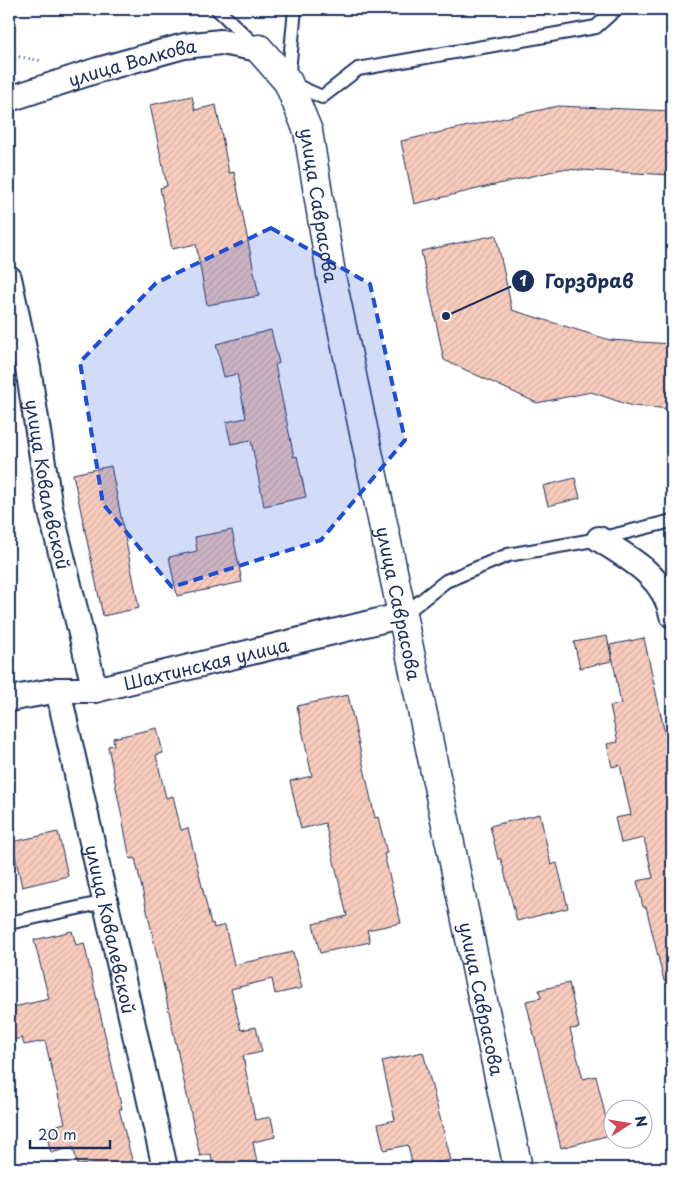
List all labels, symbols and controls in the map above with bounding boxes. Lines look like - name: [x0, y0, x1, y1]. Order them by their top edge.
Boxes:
- street label: улица Волкова: [64, 31, 199, 92]
- street label: улица Саврасова: [294, 126, 346, 285]
- callout: Горздрав: [510, 264, 644, 298]
- text: Горздрав: [545, 266, 633, 294]
- text: 1: [519, 268, 527, 291]
- street label: улица Ковалевской: [20, 397, 78, 572]
- street label: улица Саврасова: [370, 524, 429, 683]
- street label: Шахтинская улица: [121, 630, 292, 696]
- street label: улица Ковалевской: [79, 842, 144, 1016]
- street label: улица Саврасова: [453, 919, 512, 1079]
- north arrow: [604, 1100, 654, 1150]
- text: N: [630, 1114, 653, 1129]
- scale bar: [30, 1117, 110, 1149]
- text: 20 m: [38, 1122, 77, 1145]

